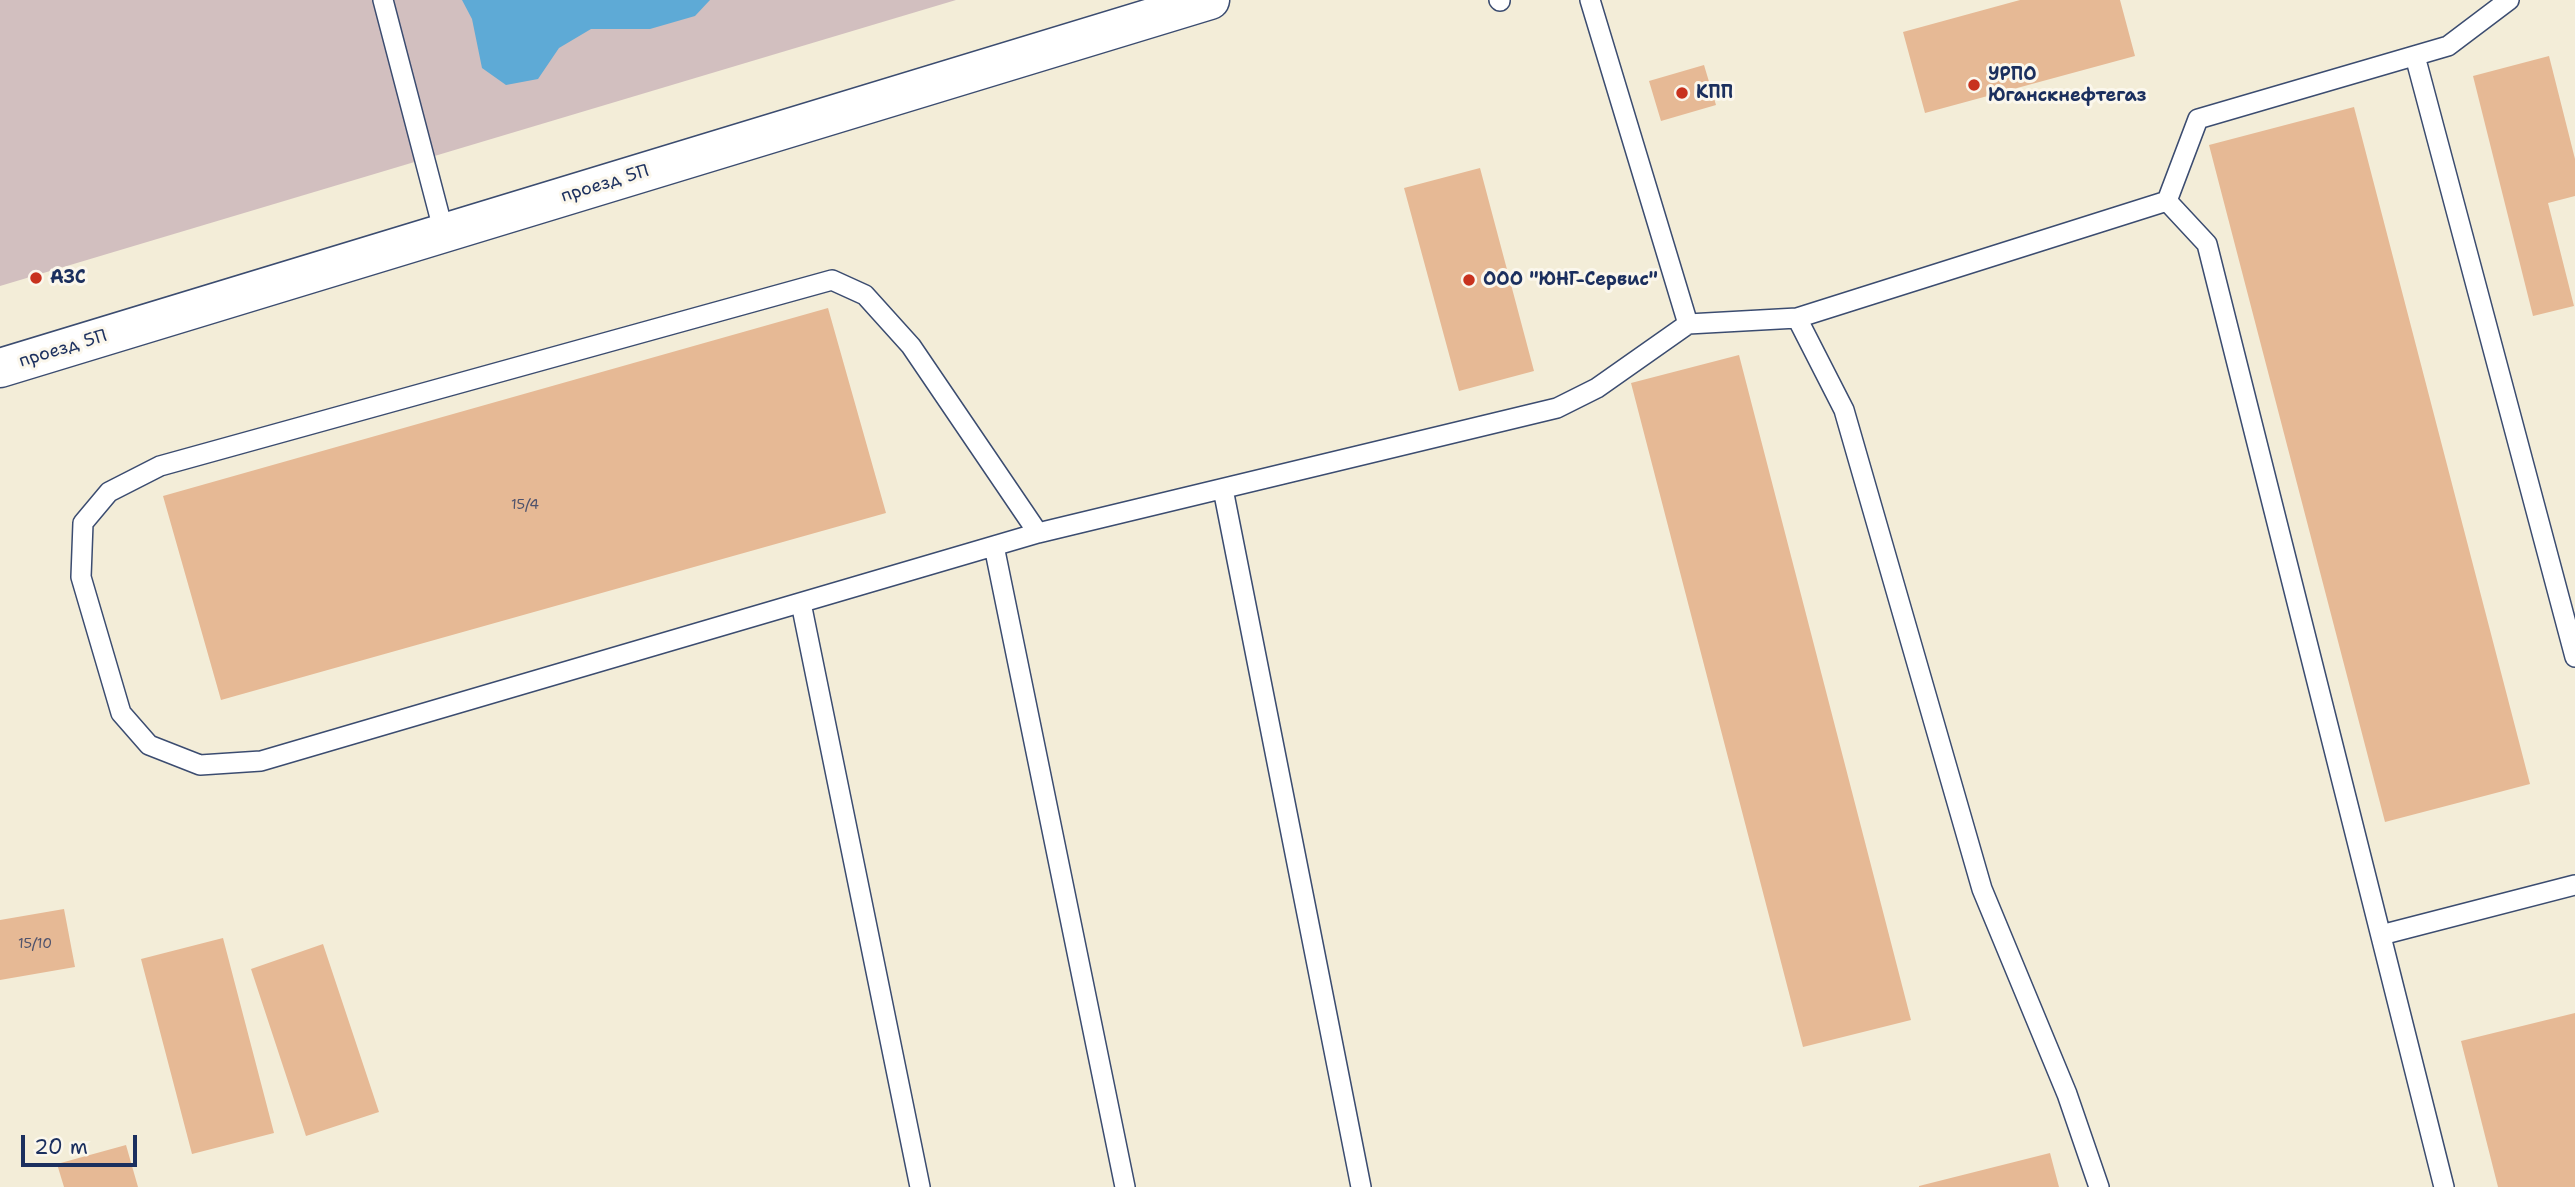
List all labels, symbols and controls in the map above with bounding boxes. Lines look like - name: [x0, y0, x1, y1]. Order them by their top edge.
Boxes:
- place label: УРПО Юганскнефтегаз: [1988, 64, 2146, 106]
- marker: УРПО Юганскнефтегаз: [1966, 77, 1982, 93]
- place label: КПП: [1696, 82, 1733, 104]
- marker: КПП: [1674, 85, 1690, 101]
- street label: проезд 5П: [558, 160, 652, 208]
- place label: АЗС: [50, 267, 86, 289]
- place label: ООО "ЮНГ-Сервис": [1483, 269, 1658, 291]
- marker: АЗС: [28, 270, 44, 286]
- marker: ООО "ЮНГ-Сервис": [1461, 272, 1477, 288]
- street label: проезд 5П: [16, 325, 110, 373]
- house number: 15/4: [511, 497, 539, 513]
- house number: 15/10: [18, 936, 52, 952]
- scale bar: [24, 1120, 140, 1164]
- text: 20 m: [34, 1133, 88, 1161]

